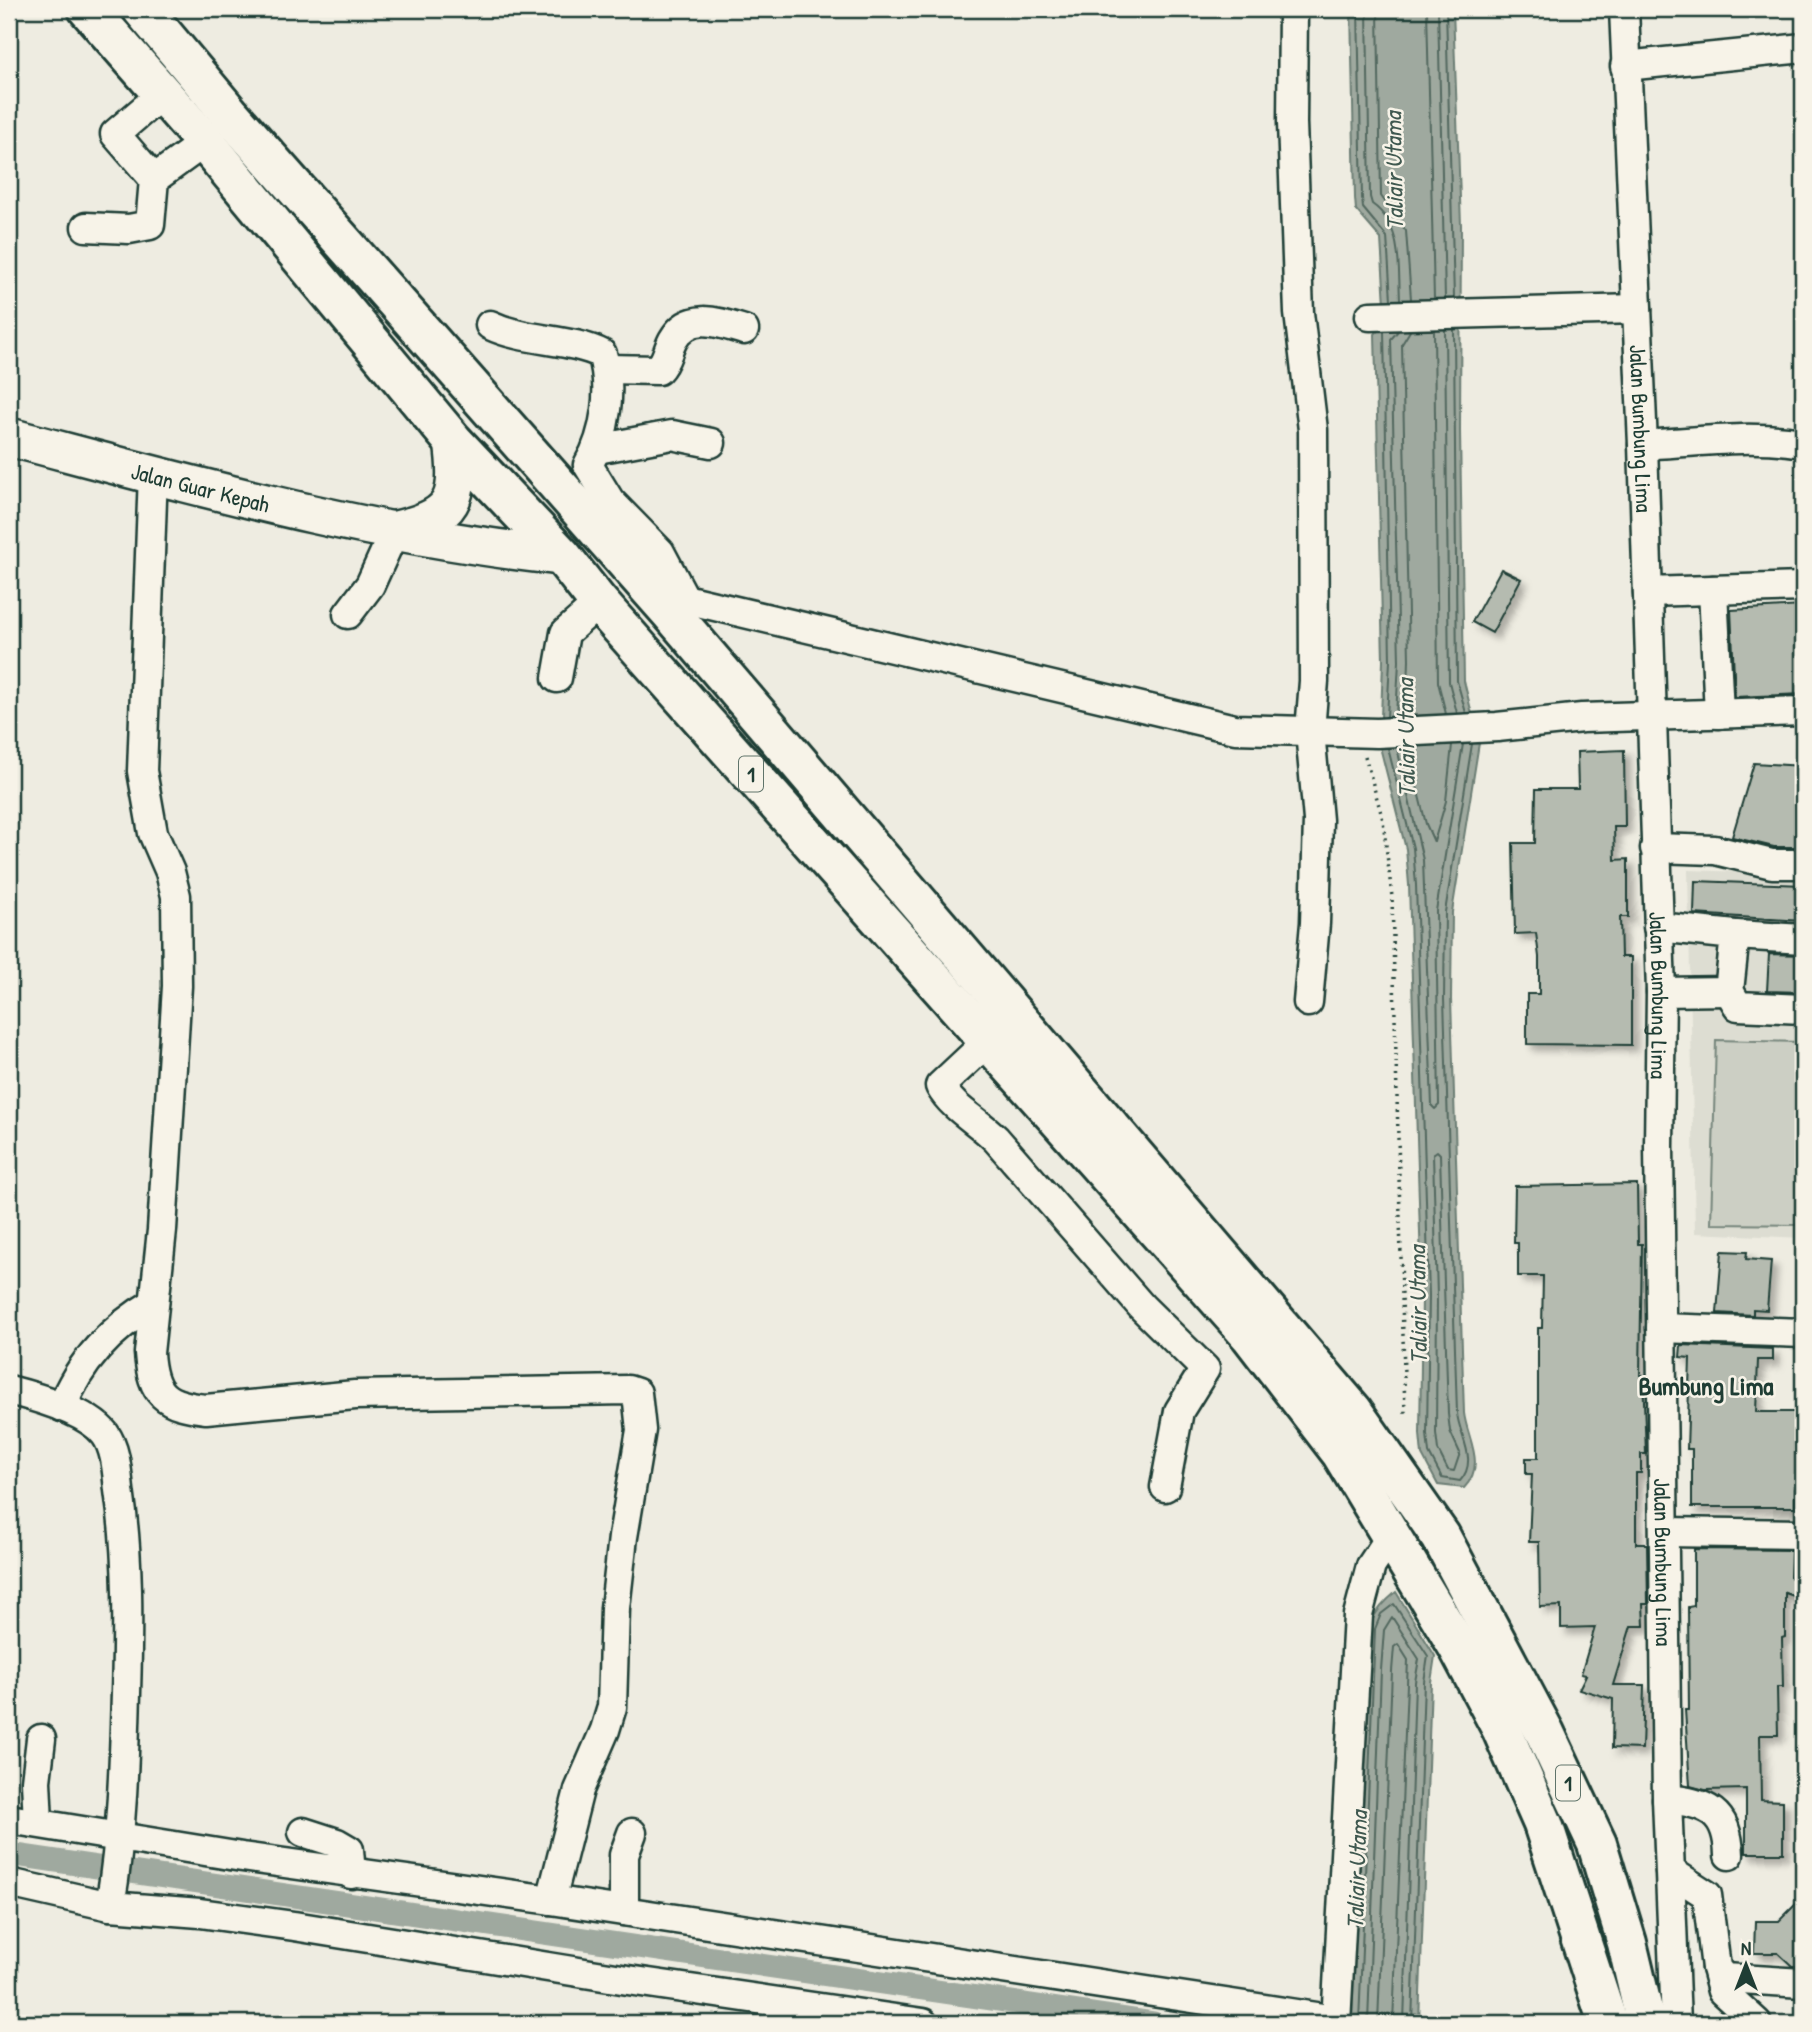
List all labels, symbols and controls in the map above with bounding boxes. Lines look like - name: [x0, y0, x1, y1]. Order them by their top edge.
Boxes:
- water label: Taliair Utama: [1376, 109, 1410, 231]
- street label: Jalan Bumbung Lima: [1623, 344, 1661, 513]
- street label: Jalan Guar Kepah: [128, 454, 273, 519]
- water label: Taliair Utama: [1388, 676, 1422, 798]
- road number: 1: [739, 756, 763, 792]
- street label: Jalan Bumbung Lima: [1643, 911, 1677, 1079]
- water label: Taliair Utama: [1400, 1243, 1434, 1365]
- district label: Bumbung Lima: [1638, 1368, 1774, 1404]
- street label: Jalan Bumbung Lima: [1648, 1478, 1681, 1646]
- road number: 1: [1556, 1766, 1580, 1800]
- water label: Taliair Utama: [1338, 1808, 1374, 1930]
- north arrow: [1710, 1930, 1780, 2000]
- text: N: [1741, 1935, 1751, 1961]

